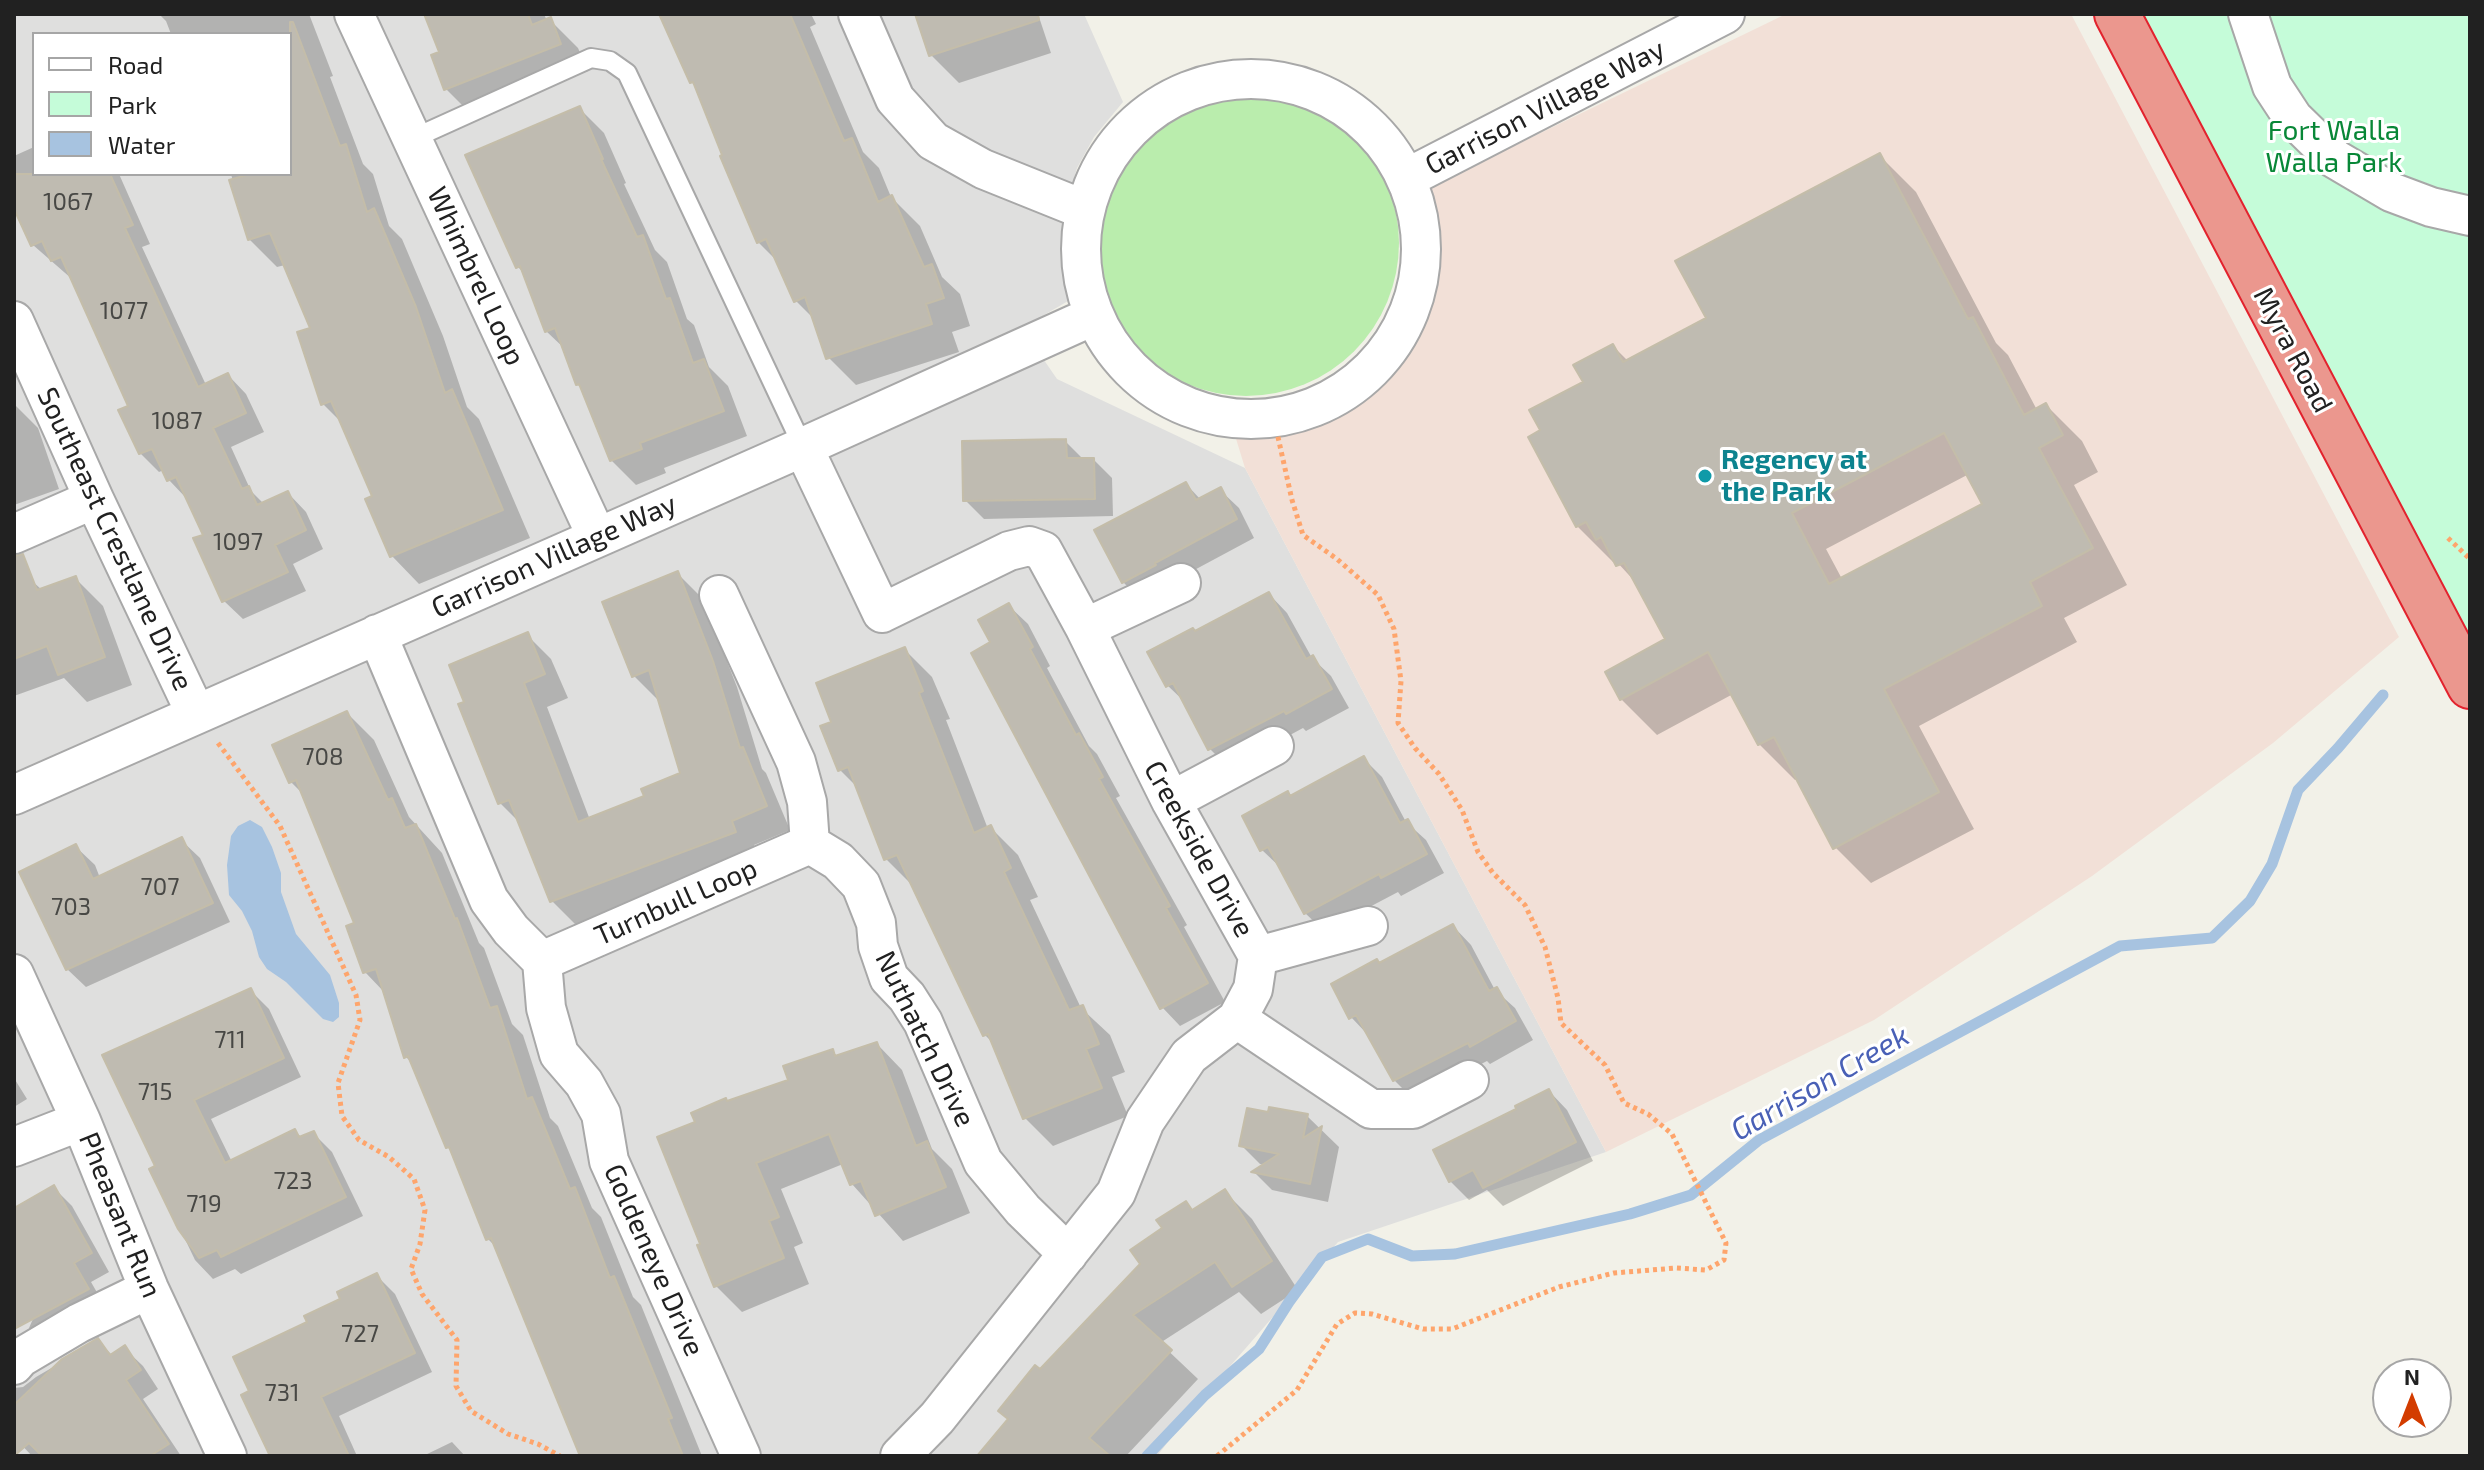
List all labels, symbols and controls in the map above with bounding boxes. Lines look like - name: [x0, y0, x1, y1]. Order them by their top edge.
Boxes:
- legend: [32, 32, 292, 176]
- street label: Garrison Village Way: [1420, 32, 1670, 182]
- text: Road: [108, 50, 163, 79]
- text: Park: [108, 90, 157, 119]
- park label: Fort Walla Walla Park: [2265, 114, 2403, 180]
- text: Water: [108, 130, 175, 159]
- street label: Whimbrel Loop: [420, 181, 532, 371]
- house number: 1067: [43, 188, 93, 216]
- street label: Myra Road: [2246, 282, 2340, 418]
- house number: 1077: [100, 297, 148, 325]
- street label: Southeast Crestlane Drive: [30, 382, 200, 696]
- house number: 1087: [152, 407, 202, 435]
- place label: Regency at the Park: [1721, 443, 1867, 509]
- marker: Regency at the Park: [1696, 467, 1714, 485]
- street label: Garrison Village Way: [426, 487, 682, 625]
- house number: 1097: [213, 528, 263, 556]
- house number: 708: [302, 743, 344, 771]
- street label: Creekside Drive: [1137, 755, 1261, 943]
- street label: Turnbull Loop: [590, 851, 762, 953]
- house number: 707: [140, 873, 180, 901]
- house number: 703: [51, 893, 91, 921]
- street label: Nuthatch Drive: [868, 946, 982, 1132]
- water label: Garrison Creek: [1724, 1017, 1916, 1149]
- house number: 711: [214, 1026, 246, 1054]
- house number: 715: [138, 1078, 172, 1106]
- street label: Pheasant Run: [72, 1127, 168, 1303]
- street label: Goldeneye Drive: [597, 1159, 711, 1361]
- house number: 723: [273, 1167, 313, 1195]
- house number: 719: [186, 1190, 222, 1218]
- house number: 727: [341, 1320, 379, 1348]
- north arrow: [2372, 1358, 2452, 1438]
- text: N: [2404, 1363, 2420, 1389]
- house number: 731: [264, 1379, 300, 1407]

